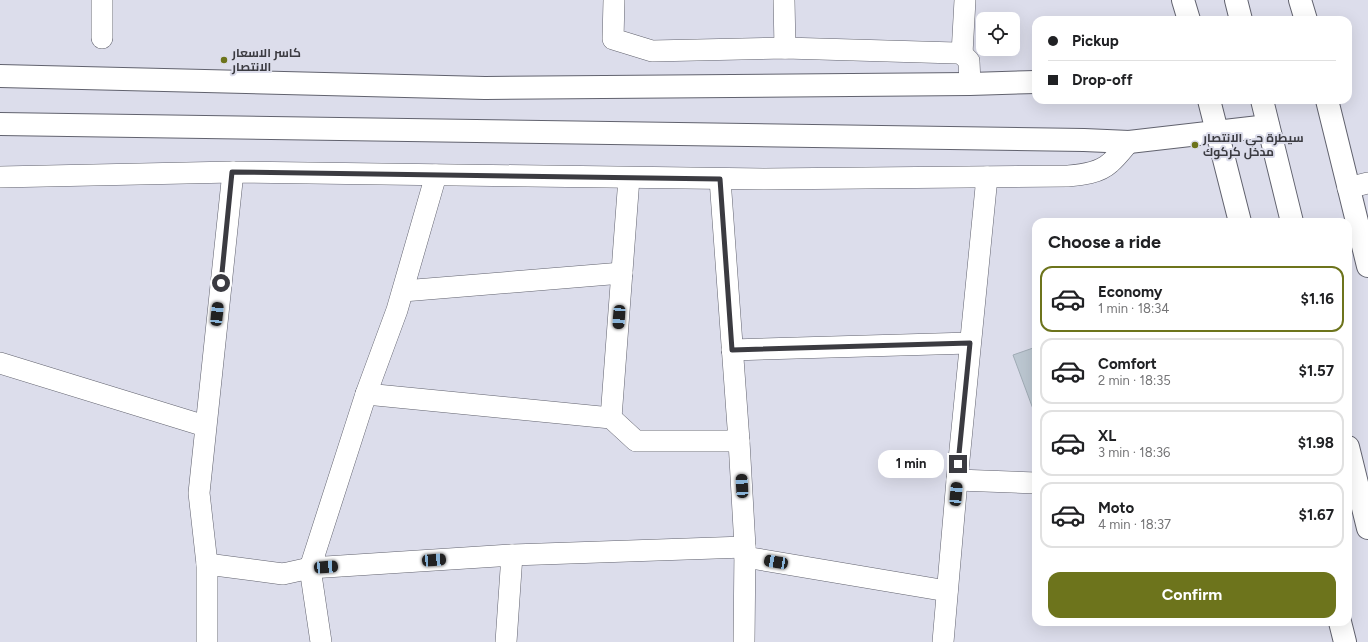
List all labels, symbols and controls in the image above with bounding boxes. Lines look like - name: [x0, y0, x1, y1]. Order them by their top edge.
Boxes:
- map controls: [976, 12, 1020, 56]
- button: locate: [976, 12, 1020, 56]
- text: Pickup: [1072, 32, 1119, 50]
- place label: كاسر الاسعار الانتصار: [231, 46, 301, 75]
- marker: كاسر الاسعار الانتصار: [219, 55, 229, 65]
- text: Drop-off: [1072, 71, 1133, 89]
- place label: سيطرة حي الانتصار مدخل كركوك: [1202, 131, 1304, 160]
- marker: سيطرة حي الانتصار مدخل كركوك: [1190, 140, 1200, 150]
- text: Choose a ride: [1048, 231, 1161, 253]
- route start: [212, 274, 230, 292]
- icon: car: [1050, 281, 1086, 317]
- text: Economy: [1098, 283, 1163, 301]
- text: $1.16: [1301, 290, 1334, 308]
- car: [210, 301, 224, 327]
- text: 1 min · 18:34: [1098, 301, 1169, 316]
- car: [612, 305, 626, 329]
- icon: car: [1050, 353, 1086, 389]
- text: Comfort: [1098, 355, 1157, 373]
- text: $1.57: [1299, 362, 1334, 380]
- text: 2 min · 18:35: [1098, 373, 1171, 388]
- icon: car: [1050, 425, 1086, 461]
- text: XL: [1098, 427, 1116, 445]
- text: $1.98: [1298, 434, 1334, 452]
- text: 3 min · 18:36: [1098, 445, 1170, 460]
- callout: 1 min: [878, 450, 944, 478]
- route end: [949, 455, 967, 473]
- text: 1 min: [896, 456, 926, 471]
- car: [735, 474, 749, 498]
- car: [949, 482, 963, 506]
- icon: car: [1050, 497, 1086, 533]
- text: Moto: [1098, 499, 1134, 517]
- text: $1.67: [1299, 506, 1334, 524]
- text: 4 min · 18:37: [1098, 517, 1171, 532]
- car: [422, 553, 446, 567]
- car: [763, 554, 789, 570]
- car: [314, 560, 338, 574]
- button: Confirm: [1048, 572, 1336, 618]

